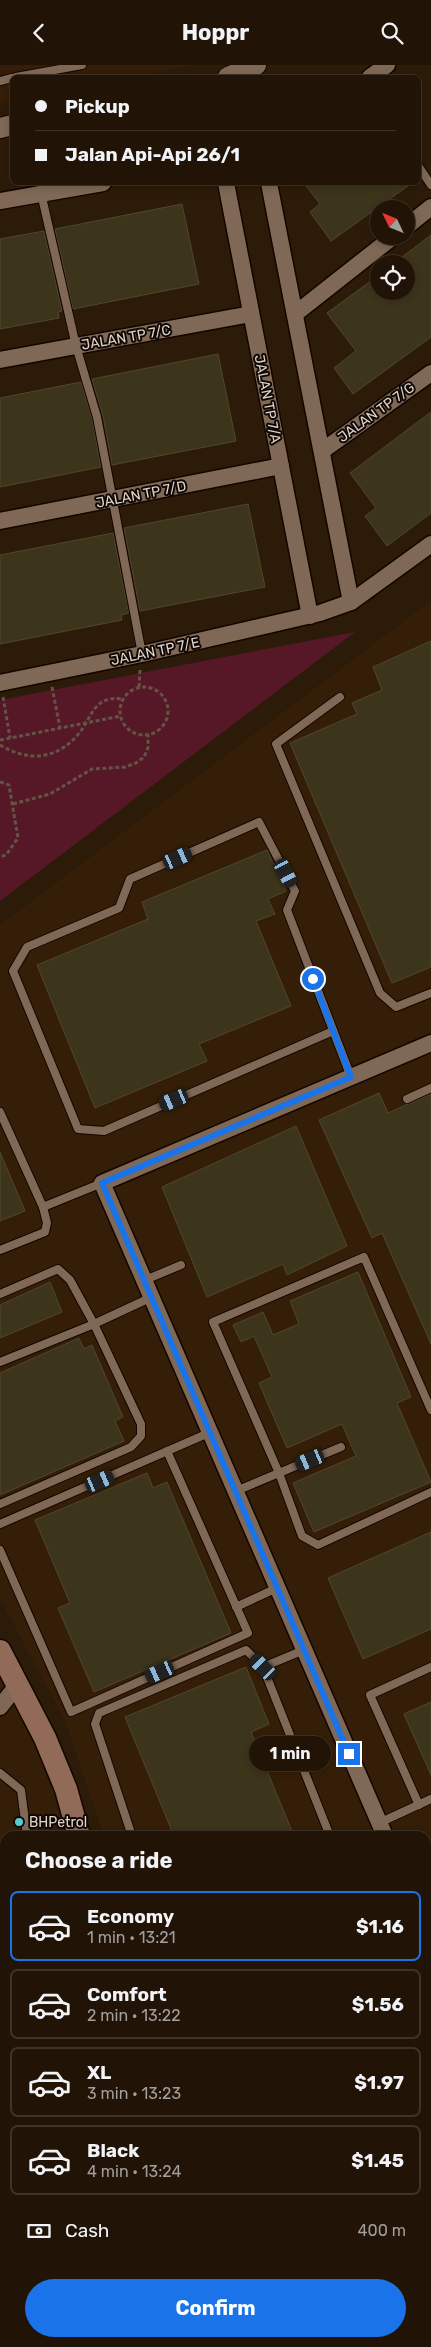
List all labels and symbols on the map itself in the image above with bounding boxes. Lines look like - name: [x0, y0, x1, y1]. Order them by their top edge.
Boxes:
- north arrow: [370, 200, 415, 245]
- street label: JALAN TP 7/C: [80, 321, 172, 354]
- street label: JALAN TP 7/A: [251, 353, 285, 445]
- street label: JALAN TP 7/G: [335, 379, 418, 446]
- street label: JALAN TP 7/D: [95, 477, 188, 512]
- street label: JALAN TP 7/E: [109, 634, 201, 669]
- car: [161, 845, 194, 871]
- car: [272, 856, 299, 890]
- route start: [302, 968, 324, 990]
- car: [157, 1087, 190, 1113]
- car: [293, 1447, 326, 1473]
- car: [83, 1468, 116, 1494]
- car: [247, 1651, 278, 1683]
- car: [143, 1659, 176, 1685]
- callout: 1 min: [249, 1737, 332, 1771]
- route end: [338, 1743, 360, 1765]
- place label: BHPetrol: [29, 1814, 87, 1831]
- marker: BHPetrol: [13, 1816, 25, 1828]

